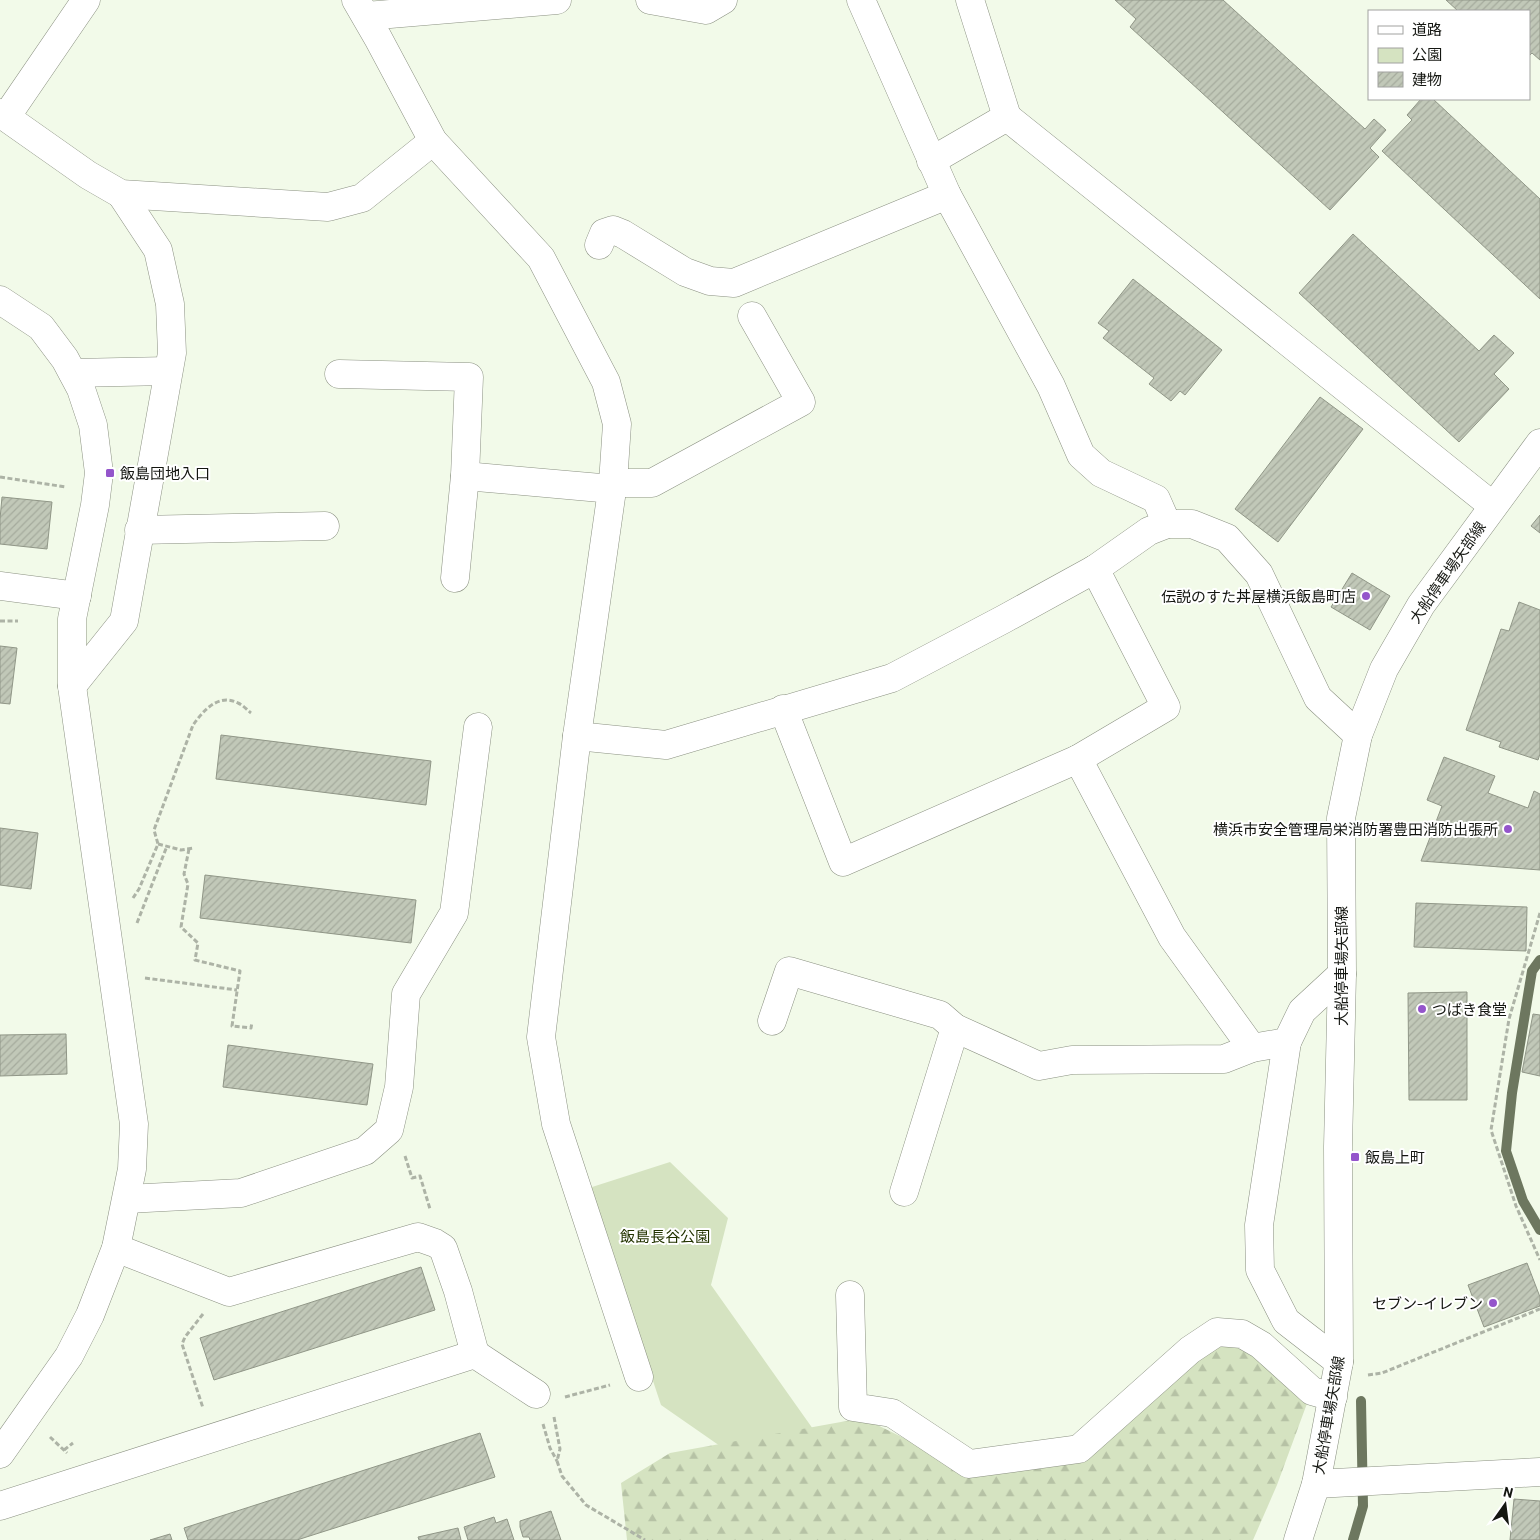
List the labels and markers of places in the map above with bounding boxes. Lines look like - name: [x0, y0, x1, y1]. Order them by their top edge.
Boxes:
- place label: 飯島団地入口: [120, 464, 210, 482]
- marker: 飯島団地入口: [104, 467, 116, 479]
- place label: 伝説のすた丼屋横浜飯島町店: [1161, 587, 1356, 605]
- marker: 伝説のすた丼屋横浜飯島町店: [1360, 590, 1372, 602]
- place label: 横浜市安全管理局栄消防署豊田消防出張所: [1213, 820, 1498, 838]
- marker: 横浜市安全管理局栄消防署豊田消防出張所: [1502, 823, 1514, 835]
- place label: つばき食堂: [1432, 1000, 1507, 1018]
- marker: つばき食堂: [1416, 1003, 1428, 1015]
- place label: 飯島上町: [1365, 1148, 1425, 1166]
- marker: 飯島上町: [1349, 1151, 1361, 1163]
- place label: セブン-イレブン: [1372, 1294, 1483, 1312]
- marker: セブン-イレブン: [1487, 1297, 1499, 1309]

